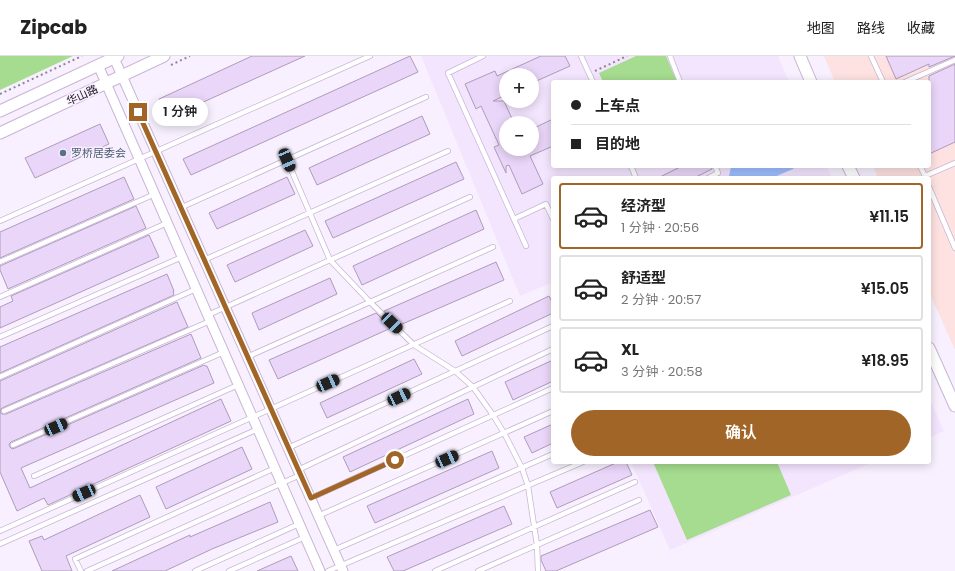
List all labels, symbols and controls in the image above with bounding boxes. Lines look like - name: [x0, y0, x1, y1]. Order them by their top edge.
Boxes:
- text: Zipcab: [20, 14, 87, 41]
- text: 地图: [807, 18, 835, 38]
- text: 路线: [857, 18, 885, 38]
- text: 收藏: [907, 18, 935, 38]
- map controls: [499, 68, 539, 156]
- button: +: [499, 68, 539, 108]
- street label: 华山路: [64, 81, 100, 109]
- text: 上车点: [595, 95, 640, 116]
- callout: 1 分钟: [152, 98, 208, 126]
- text: 1 分钟: [163, 102, 197, 121]
- route end: [129, 103, 147, 121]
- button: −: [499, 116, 539, 156]
- text: 目的地: [595, 133, 640, 154]
- place label: 罗桥居委会: [71, 145, 126, 161]
- car: [277, 147, 297, 173]
- marker: 罗桥居委会: [58, 148, 68, 158]
- text: 经济型: [621, 195, 666, 216]
- icon: car: [573, 198, 609, 234]
- text: ¥11.15: [870, 206, 909, 227]
- text: 1 分钟 · 20:56: [621, 218, 699, 237]
- text: 舒适型: [621, 267, 666, 288]
- icon: car: [573, 270, 609, 306]
- text: ¥15.05: [861, 278, 909, 299]
- text: 2 分钟 · 20:57: [621, 290, 701, 309]
- car: [379, 310, 405, 336]
- text: XL: [621, 339, 639, 360]
- icon: car: [573, 342, 609, 378]
- text: ¥18.95: [861, 350, 909, 371]
- text: 3 分钟 · 20:58: [621, 362, 703, 381]
- car: [315, 373, 341, 393]
- car: [386, 386, 412, 408]
- button: 确认: [571, 410, 911, 456]
- car: [43, 417, 69, 437]
- car: [434, 449, 460, 469]
- route start: [386, 451, 404, 469]
- car: [71, 483, 97, 503]

